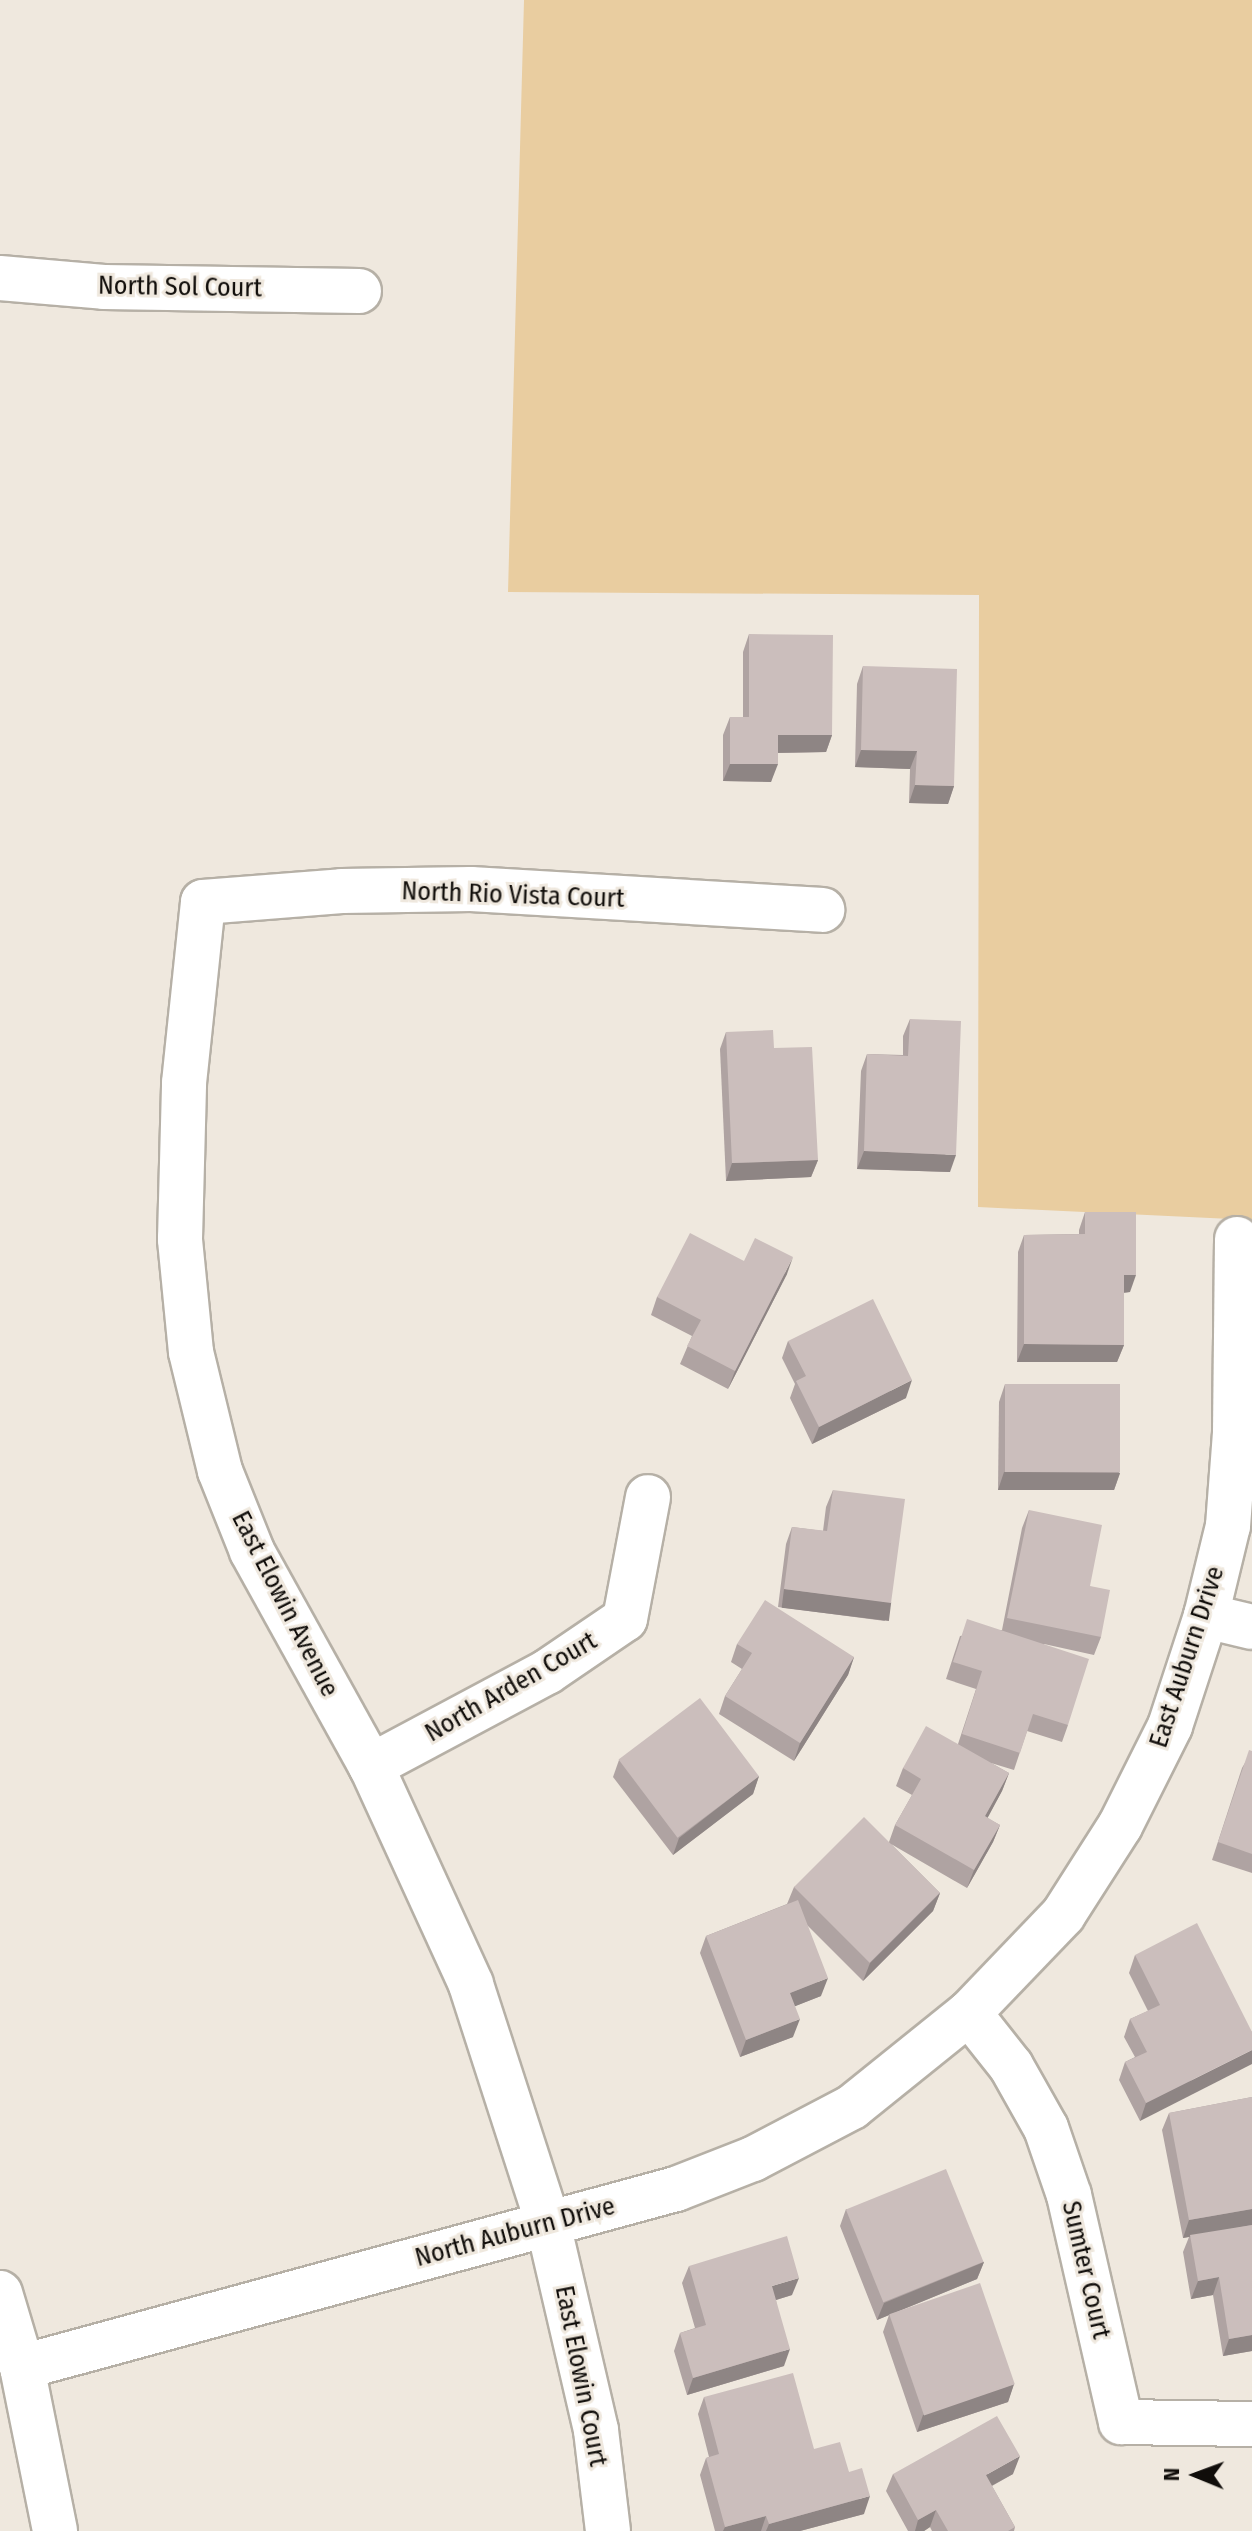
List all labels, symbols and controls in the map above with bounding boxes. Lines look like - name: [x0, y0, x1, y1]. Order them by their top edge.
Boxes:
- street label: North Sol Court: [98, 270, 262, 304]
- street label: North Rio Vista Court: [401, 876, 625, 914]
- street label: East Elowin Avenue: [225, 1506, 345, 1702]
- street label: East Auburn Drive: [1143, 1562, 1231, 1752]
- street label: North Arden Court: [420, 1625, 602, 1749]
- street label: North Auburn Drive: [412, 2190, 618, 2274]
- street label: Sumter Court: [1055, 2198, 1117, 2342]
- street label: East Elowin Court: [548, 2283, 614, 2469]
- north arrow: [1156, 2435, 1236, 2515]
- text: N: [1158, 2468, 1185, 2481]

